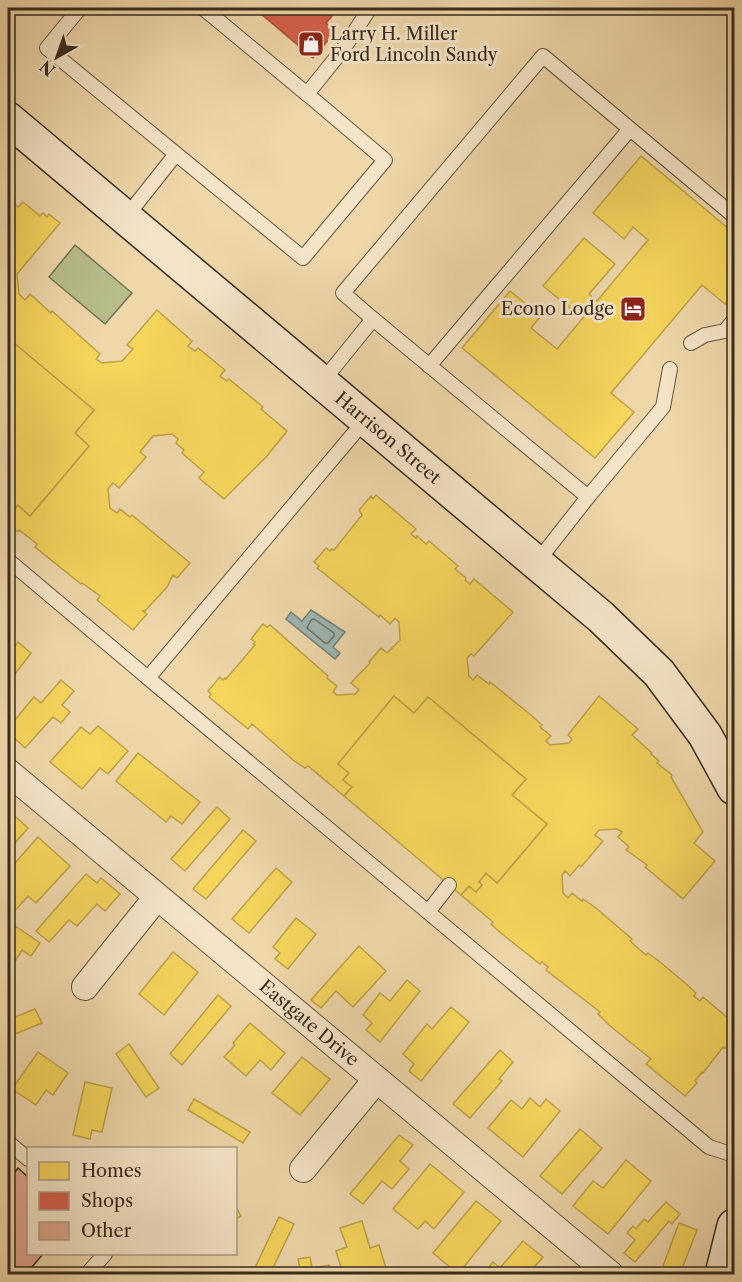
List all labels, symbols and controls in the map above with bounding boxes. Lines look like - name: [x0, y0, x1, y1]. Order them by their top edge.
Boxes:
- place label: Larry H. Miller Ford Lincoln Sandy: [330, 23, 499, 66]
- north arrow: [27, 27, 87, 87]
- shop icon: Larry H. Miller Ford Lincoln Sandy: [296, 29, 326, 59]
- text: N: [36, 56, 59, 81]
- hotel icon: Econo Lodge: [618, 294, 648, 324]
- place label: Econo Lodge: [501, 298, 614, 320]
- street label: Harrison Street: [330, 387, 446, 489]
- street label: Eastgate Drive: [255, 975, 363, 1071]
- legend: [27, 1147, 237, 1255]
- text: Homes: [81, 1160, 142, 1182]
- text: Shops: [81, 1190, 133, 1212]
- text: Other: [81, 1220, 132, 1242]

